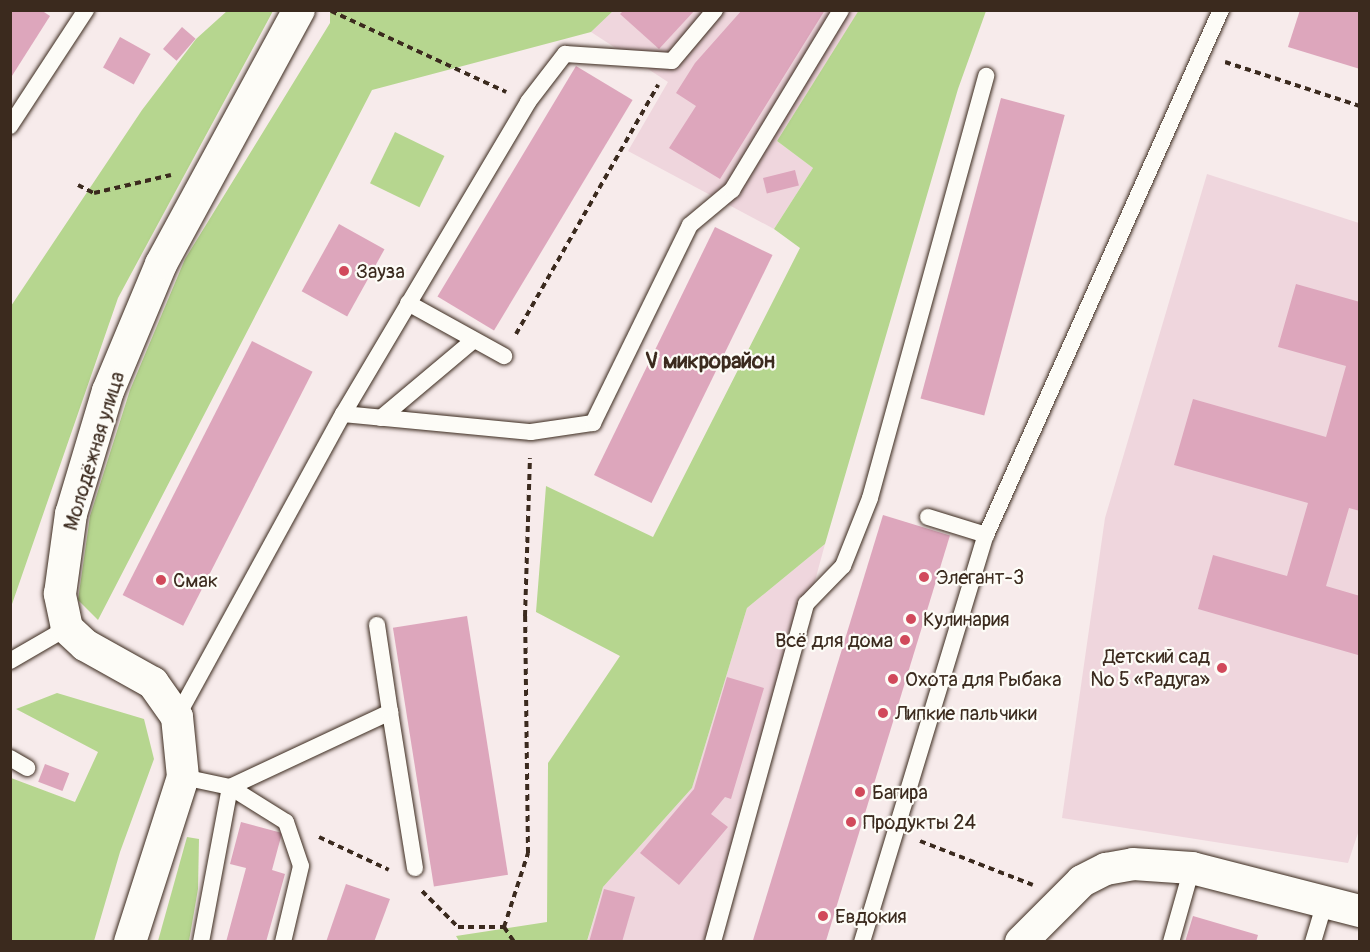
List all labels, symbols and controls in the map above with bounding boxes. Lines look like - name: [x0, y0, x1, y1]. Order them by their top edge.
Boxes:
- place label: Зауза: [356, 259, 405, 283]
- marker: Зауза: [337, 264, 351, 278]
- district label: V микрорайон: [645, 349, 775, 375]
- street label: Молодёжная улица: [58, 369, 130, 533]
- place label: Элегант-3: [936, 565, 1024, 589]
- place label: Смак: [173, 568, 218, 592]
- marker: Элегант-3: [917, 570, 931, 584]
- marker: Смак: [154, 573, 168, 587]
- place label: Кулинария: [923, 607, 1009, 631]
- marker: Кулинария: [904, 612, 918, 626]
- place label: Всё для дома: [775, 628, 893, 652]
- marker: Всё для дома: [898, 633, 912, 647]
- place label: Детский сад № 5 «Радуга»: [1090, 644, 1210, 691]
- marker: Детский сад № 5 «Радуга»: [1215, 661, 1229, 675]
- place label: Охота для Рыбака: [905, 667, 1062, 691]
- marker: Охота для Рыбака: [886, 672, 900, 686]
- place label: Липкие пальчики: [895, 701, 1037, 725]
- marker: Липкие пальчики: [876, 706, 890, 720]
- place label: Багира: [872, 780, 928, 804]
- marker: Багира: [853, 785, 867, 799]
- place label: Продукты 24: [863, 810, 976, 834]
- marker: Продукты 24: [844, 815, 858, 829]
- place label: Евдокия: [835, 904, 907, 928]
- marker: Евдокия: [816, 909, 830, 923]

